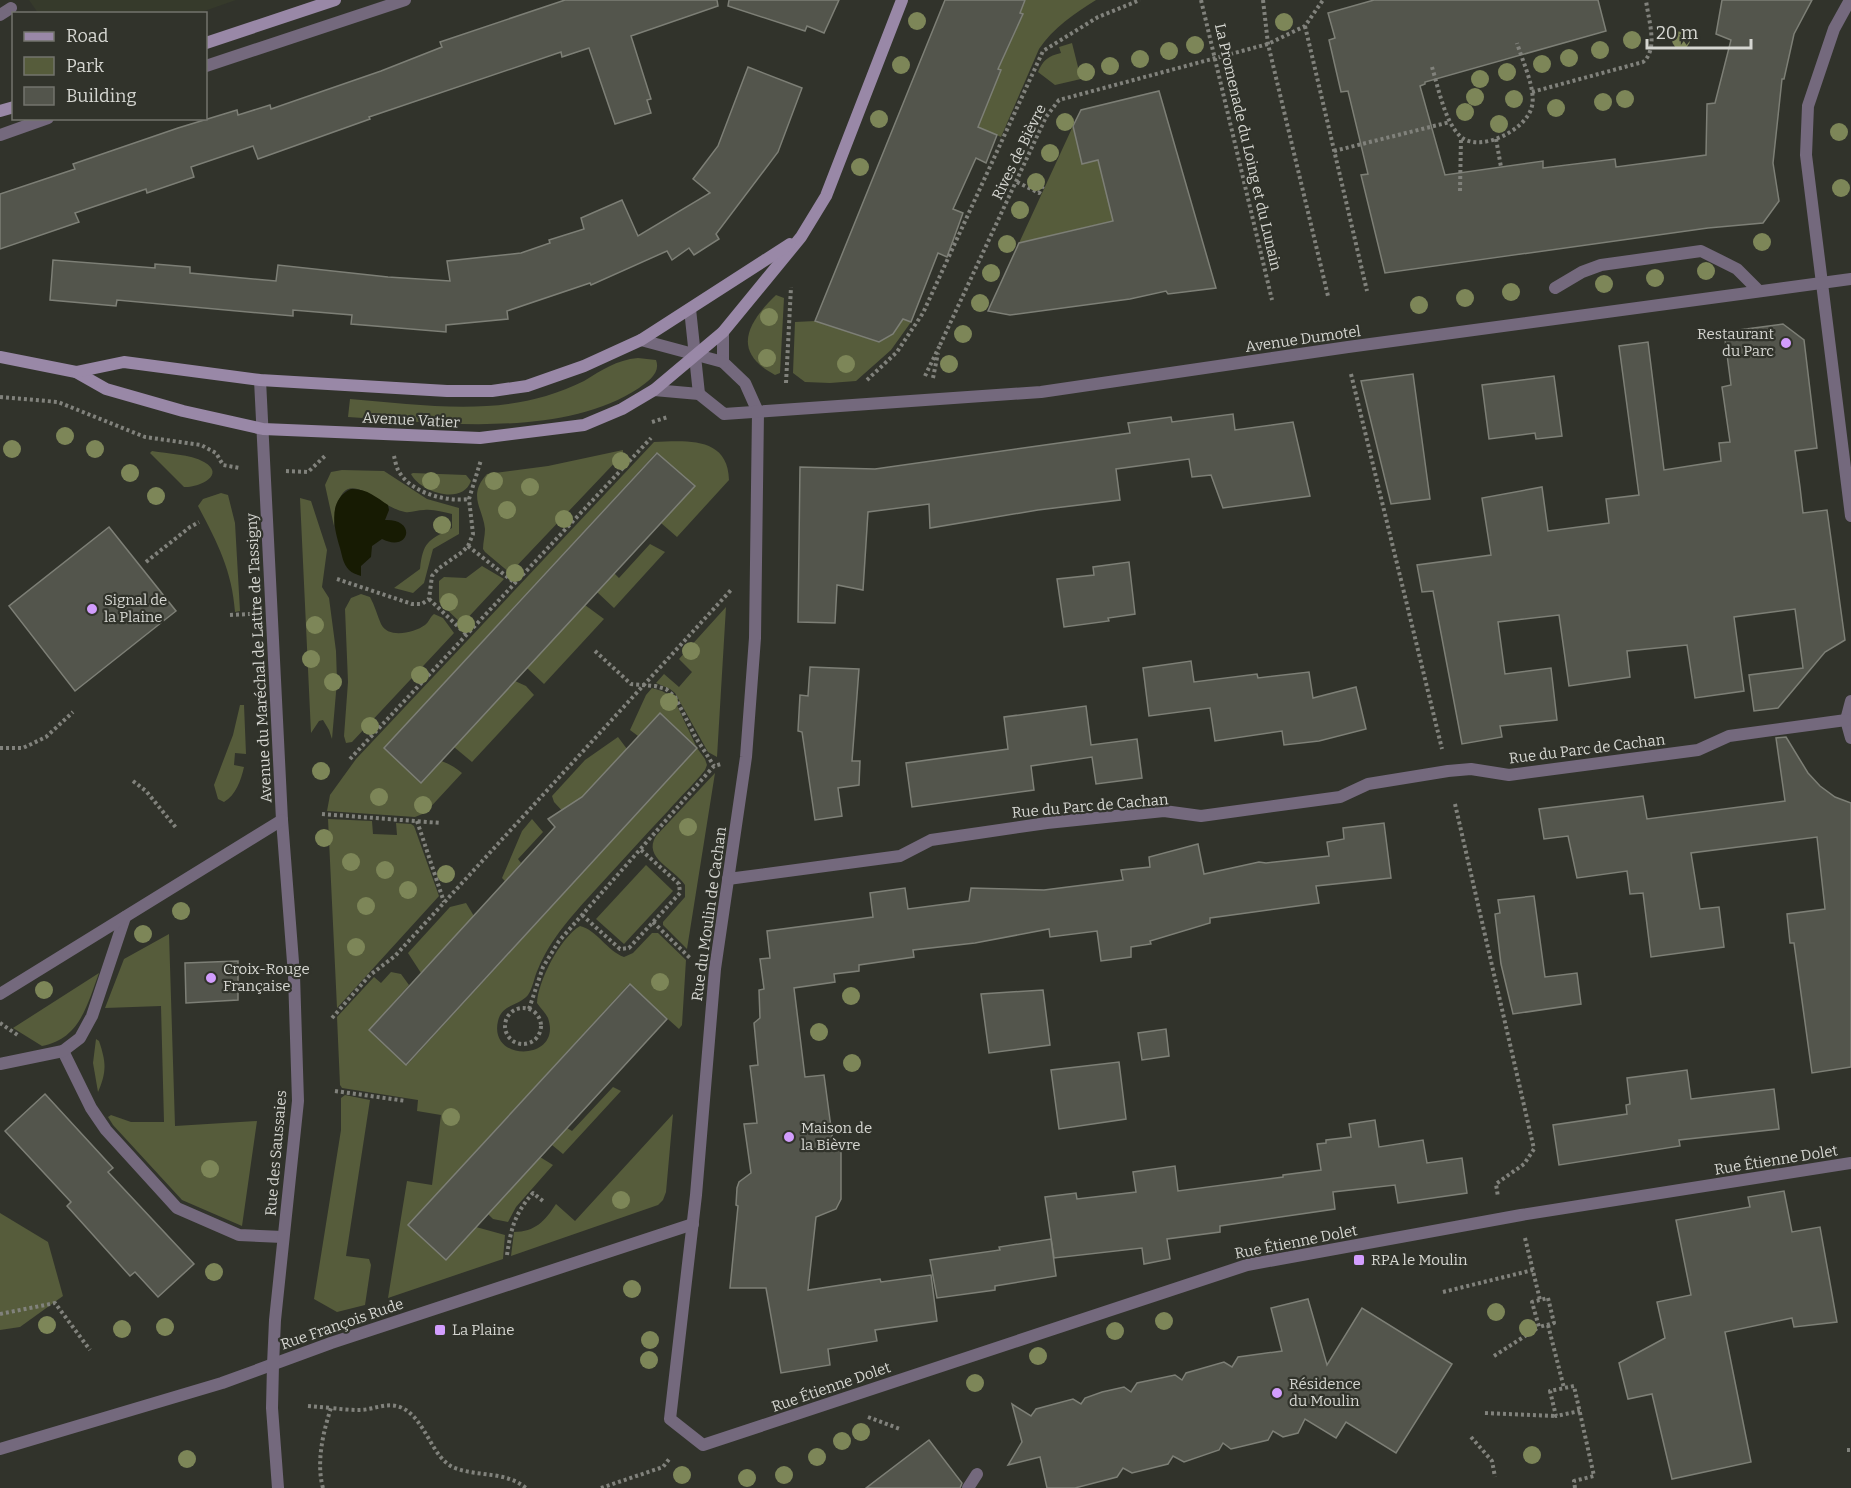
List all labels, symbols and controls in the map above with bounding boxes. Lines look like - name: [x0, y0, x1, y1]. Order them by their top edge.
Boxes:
- legend: [12, 12, 207, 120]
- scale bar: [1647, 12, 1750, 50]
- street label: La Promenade du Loing et du Lunain: [1211, 22, 1285, 273]
- text: 20 m: [1656, 22, 1698, 44]
- text: Road: [66, 25, 109, 47]
- text: Park: [66, 55, 105, 77]
- text: Building: [66, 85, 137, 107]
- street label: Rives de Bièvre: [988, 101, 1050, 203]
- street label: Avenue Dumotel: [1244, 322, 1362, 356]
- place label: Restaurant du Parc: [1697, 325, 1775, 360]
- marker: Restaurant du Parc: [1779, 336, 1793, 350]
- street label: Avenue Vatier: [362, 408, 461, 432]
- street label: Avenue du Maréchal de Lattre de Tassigny: [242, 513, 276, 803]
- place label: Signal de la Plaine: [104, 591, 167, 626]
- marker: Signal de la Plaine: [85, 602, 99, 616]
- street label: Rue du Parc de Cachan: [1508, 730, 1667, 768]
- street label: Rue du Parc de Cachan: [1011, 790, 1170, 822]
- street label: Rue du Moulin de Cachan: [688, 825, 730, 1002]
- place label: Croix-Rouge Française: [223, 960, 310, 995]
- marker: Croix-Rouge Française: [204, 971, 218, 985]
- street label: Rue des Saussaies: [262, 1089, 290, 1217]
- place label: Maison de la Bièvre: [801, 1119, 872, 1154]
- marker: Maison de la Bièvre: [782, 1130, 796, 1144]
- street label: Rue Étienne Dolet: [1713, 1141, 1840, 1179]
- street label: Rue Étienne Dolet: [1233, 1221, 1360, 1263]
- place label: RPA le Moulin: [1371, 1251, 1468, 1269]
- marker: RPA le Moulin: [1352, 1253, 1366, 1267]
- street label: Rue François Rude: [278, 1295, 406, 1353]
- place label: La Plaine: [452, 1321, 515, 1339]
- marker: La Plaine: [433, 1323, 447, 1337]
- street label: Rue Étienne Dolet: [769, 1358, 893, 1416]
- place label: Résidence du Moulin: [1289, 1375, 1361, 1410]
- marker: Résidence du Moulin: [1270, 1386, 1284, 1400]

